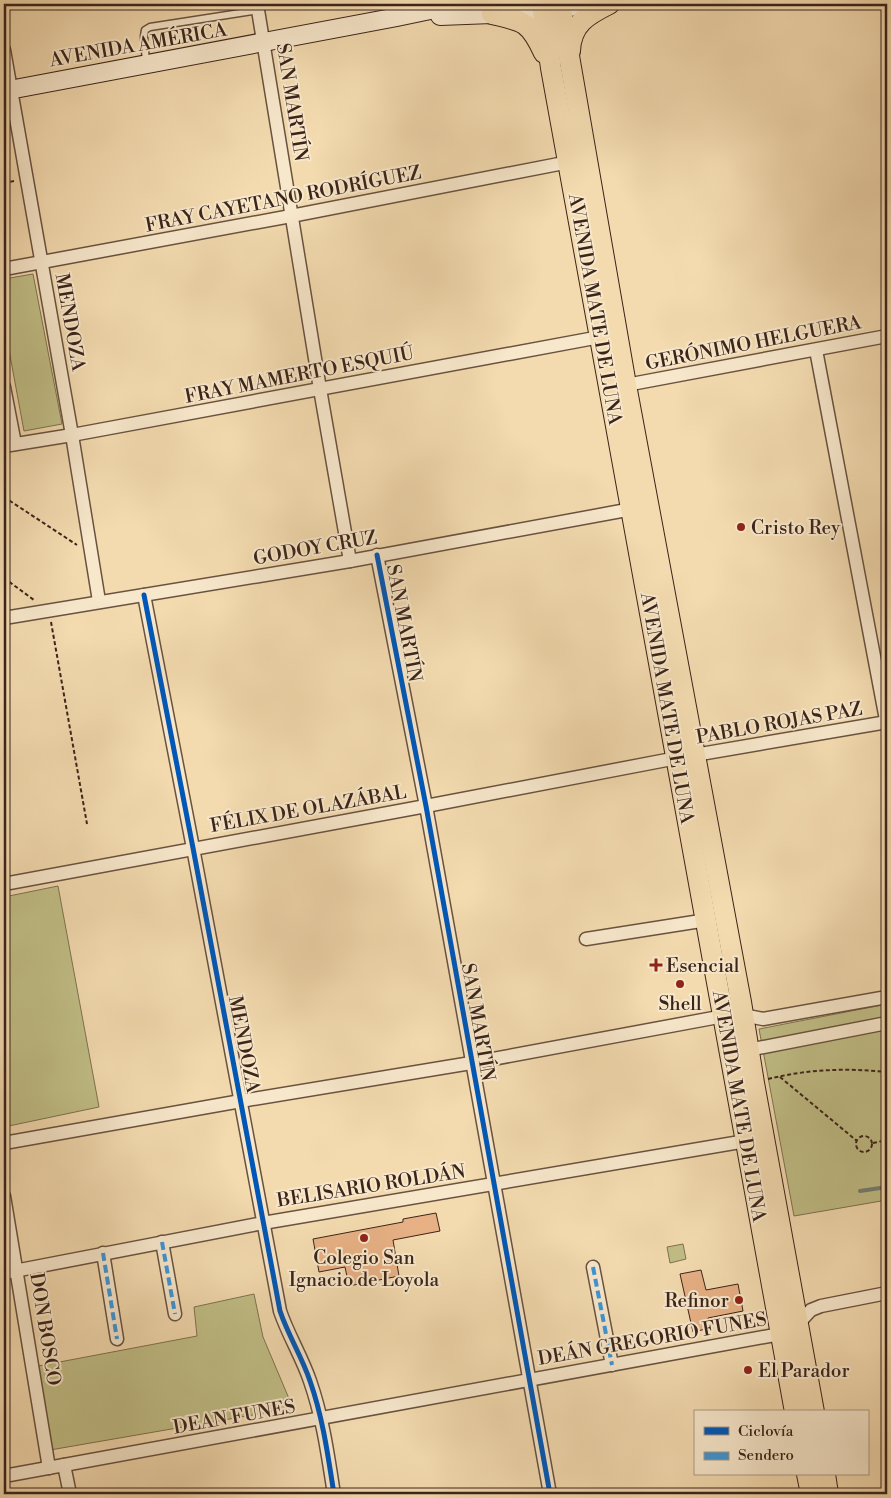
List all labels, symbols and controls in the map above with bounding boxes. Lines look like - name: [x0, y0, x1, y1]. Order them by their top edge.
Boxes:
- street label: AVENIDA AMÉRICA: [47, 16, 230, 73]
- street label: SAN MARTÍN: [271, 41, 314, 163]
- street label: FRAY CAYETANO RODRÍGUEZ: [143, 159, 423, 238]
- street label: AVENIDA MATE DE LUNA: [563, 191, 627, 428]
- street label: MENDOZA: [50, 271, 91, 374]
- street label: GERÓNIMO HELGUERA: [643, 309, 864, 376]
- street label: FRAY MAMERTO ESQUIÚ: [182, 340, 416, 409]
- place label: Cristo Rey: [751, 516, 841, 540]
- marker: Cristo Rey: [735, 521, 747, 533]
- street label: GODOY CRUZ: [251, 525, 379, 571]
- street label: SAN MARTÍN: [381, 562, 428, 684]
- street label: AVENIDA MATE DE LUNA: [635, 590, 699, 827]
- street label: PABLO ROJAS PAZ: [694, 697, 864, 749]
- street label: FÉLIX DE OLAZÁBAL: [208, 779, 408, 838]
- place label: Esencial: [666, 954, 740, 978]
- marker: Esencial: [650, 959, 662, 971]
- street label: SAN MARTÍN: [456, 961, 501, 1083]
- marker: Shell: [674, 978, 686, 990]
- street label: AVENIDA MATE DE LUNA: [707, 988, 771, 1225]
- place label: Shell: [658, 992, 702, 1016]
- street label: MENDOZA: [223, 993, 265, 1096]
- street label: BELISARIO ROLDÁN: [274, 1158, 467, 1213]
- marker: Colegio San Ignacio de Loyola: [358, 1232, 370, 1244]
- place label: Colegio San Ignacio de Loyola: [289, 1246, 440, 1292]
- street label: DON BOSCO: [24, 1271, 66, 1388]
- place label: Refinor: [665, 1289, 729, 1313]
- marker: Refinor: [733, 1294, 745, 1306]
- street label: DEÁN GREGORIO FUNES: [536, 1306, 769, 1371]
- place label: El Parador: [758, 1359, 850, 1383]
- marker: El Parador: [742, 1364, 754, 1376]
- street label: DEAN FUNES: [171, 1394, 297, 1440]
- legend: [694, 1410, 868, 1476]
- text: Ciclovía: [738, 1422, 794, 1441]
- text: Sendero: [738, 1446, 794, 1465]

